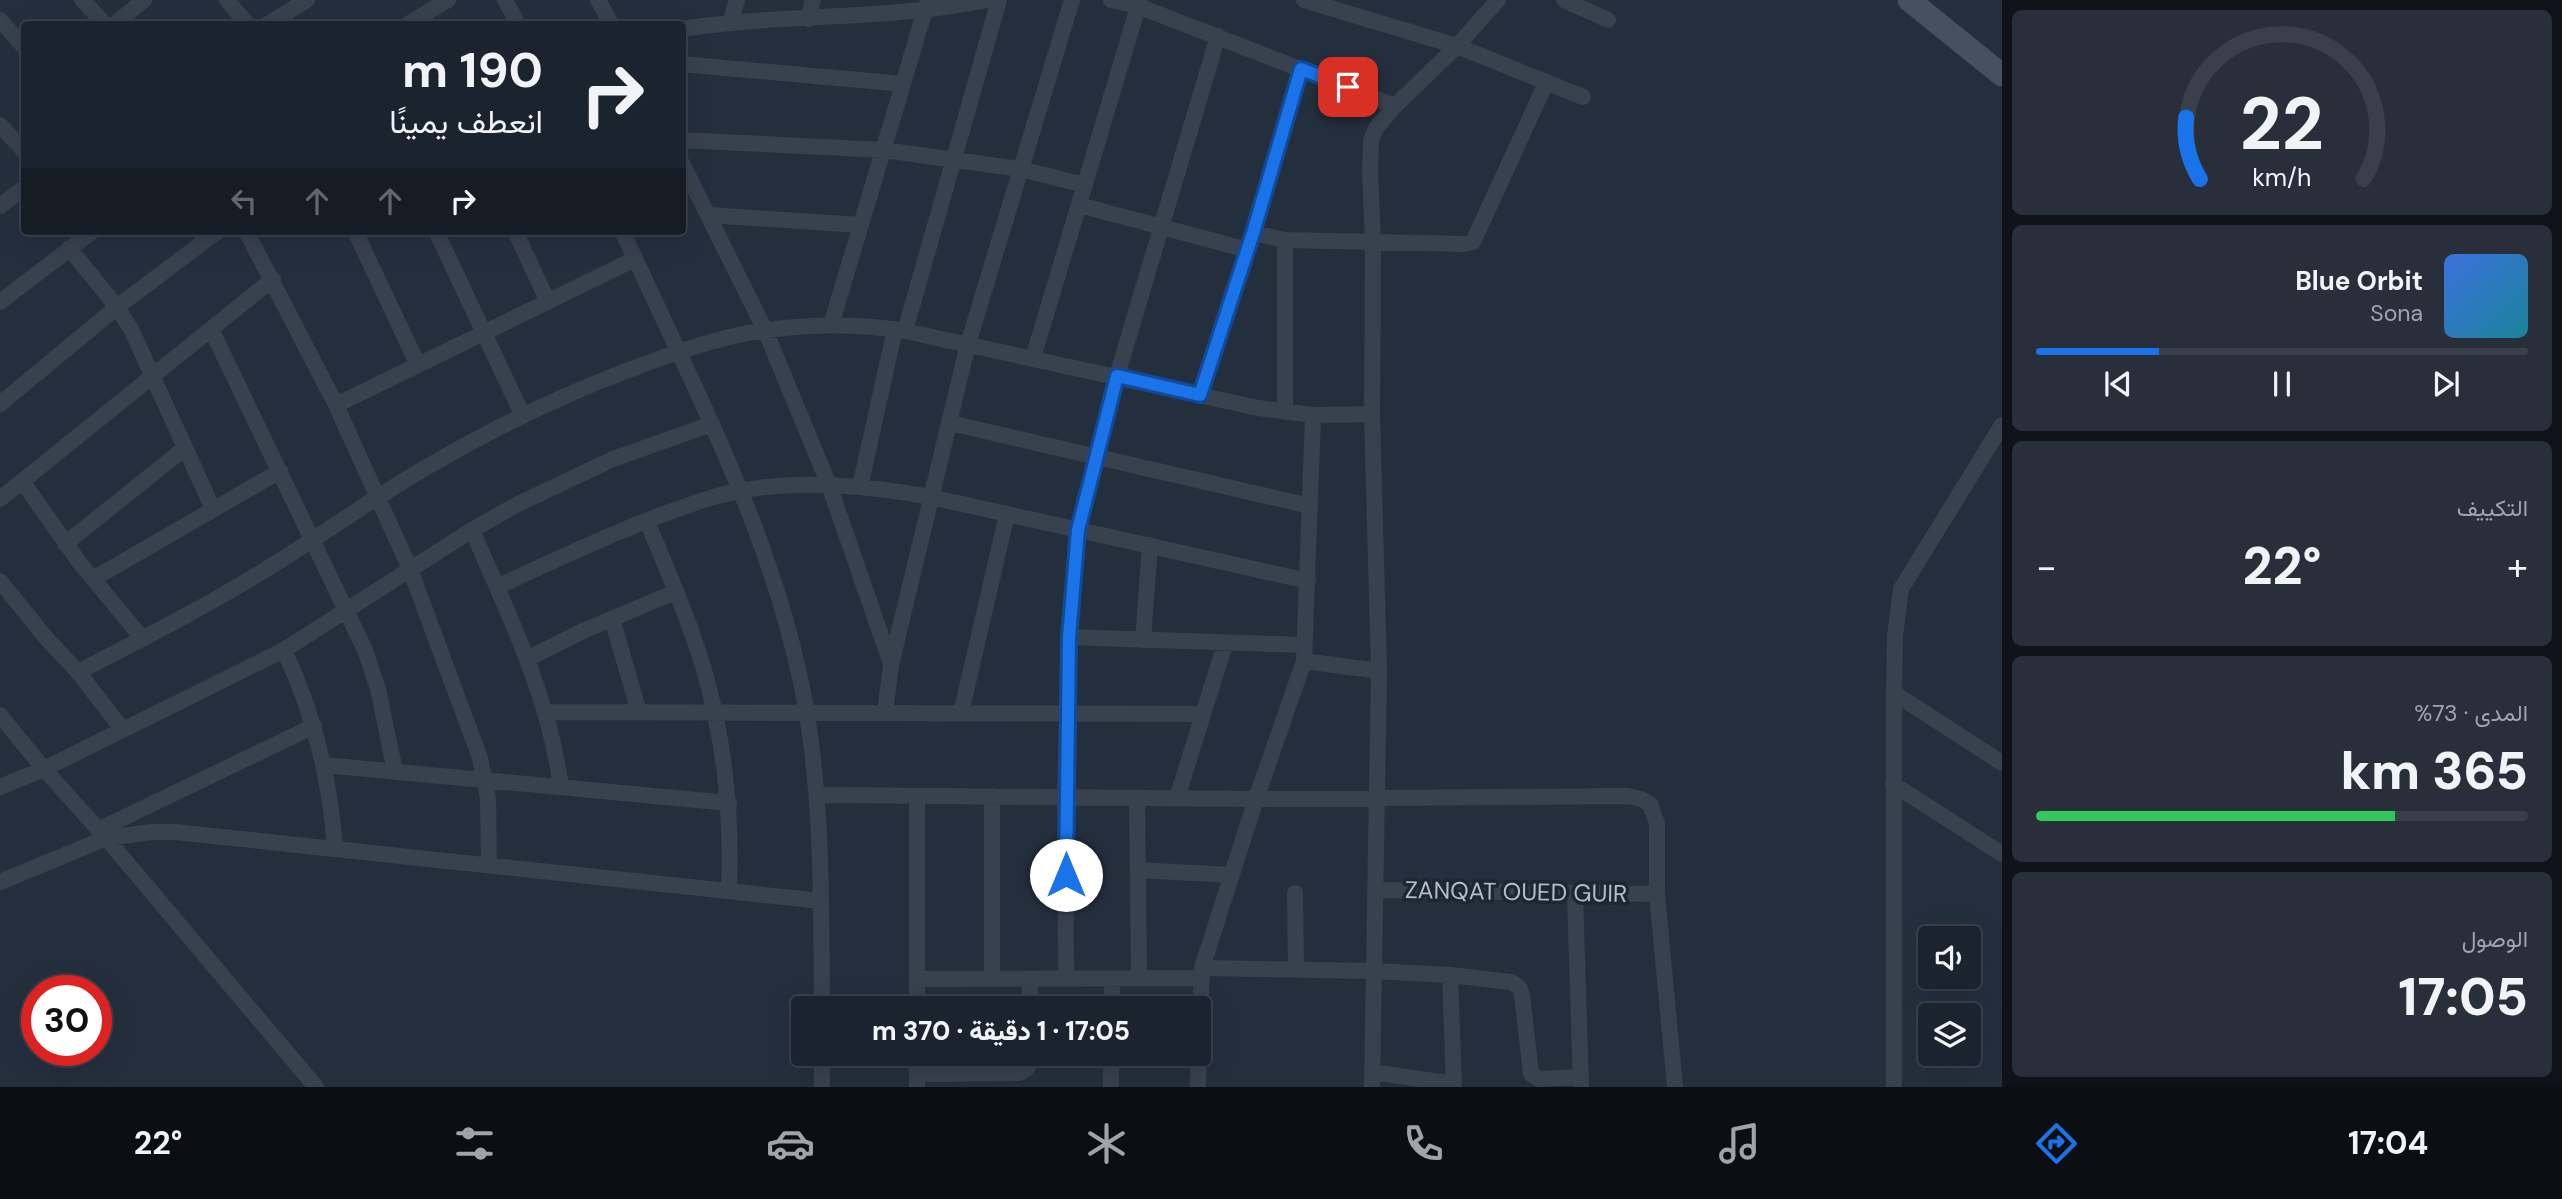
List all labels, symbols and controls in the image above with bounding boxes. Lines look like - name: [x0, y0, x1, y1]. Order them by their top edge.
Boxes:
- text: 190 m: [402, 38, 543, 102]
- icon: right: [567, 49, 658, 140]
- pin: [1318, 57, 1378, 117]
- icon: arrive: [1329, 68, 1367, 106]
- text: 22: [2240, 77, 2324, 172]
- text: انعطف يمينًا: [389, 101, 543, 143]
- text: km/h: [2252, 161, 2312, 194]
- icon: left: [225, 182, 263, 220]
- icon: ahead: [298, 182, 336, 220]
- icon: ahead: [371, 182, 409, 220]
- icon: right: [444, 182, 482, 220]
- text: Blue Orbit: [2295, 264, 2423, 298]
- text: Sona: [2370, 298, 2423, 328]
- icon: previous: [2099, 365, 2137, 403]
- icon: pause: [2263, 365, 2301, 403]
- icon: next: [2427, 365, 2465, 403]
- text: التكييف: [2457, 493, 2528, 523]
- text: 22°: [2242, 532, 2322, 600]
- text: −: [2036, 542, 2057, 592]
- text: +: [2507, 542, 2528, 592]
- text: المدى · 73%: [2414, 698, 2528, 728]
- text: 365 km: [2340, 737, 2528, 805]
- position arrow: [1029, 838, 1103, 912]
- street label: ZANQAT OUED GUIR: [1404, 874, 1628, 909]
- text: الوصول: [2462, 924, 2528, 954]
- map controls: [1918, 926, 1981, 1066]
- button: sound: [1918, 926, 1981, 989]
- text: 17:05: [2398, 963, 2528, 1031]
- speed limit sign: 30: [21, 975, 112, 1066]
- button: layers: [1918, 1003, 1981, 1066]
- text: 17:05 · 1 دقيقة · 370 m: [872, 1014, 1130, 1048]
- icon: filters: [450, 1119, 499, 1168]
- icon: car: [766, 1119, 815, 1168]
- icon: climate: [1082, 1119, 1131, 1168]
- icon: phone: [1399, 1119, 1448, 1168]
- icon: music: [1715, 1119, 1764, 1168]
- icon: directions: [2032, 1119, 2081, 1168]
- text: 22°: [134, 1122, 182, 1164]
- text: 17:04: [2348, 1122, 2428, 1164]

